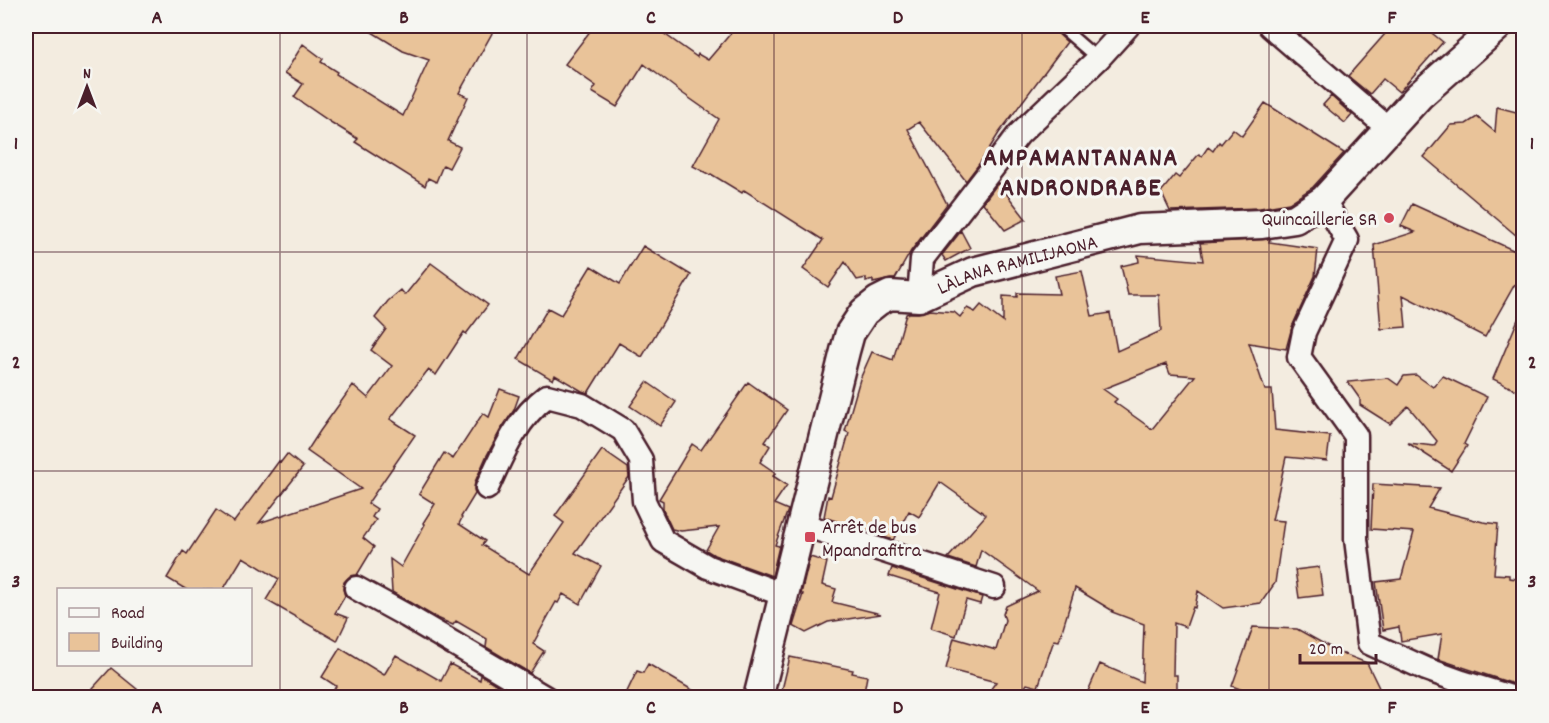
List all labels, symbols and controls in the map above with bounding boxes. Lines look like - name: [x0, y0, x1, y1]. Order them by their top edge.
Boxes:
- text: A: [152, 5, 163, 33]
- text: B: [399, 5, 409, 33]
- text: C: [646, 5, 656, 33]
- text: D: [893, 5, 904, 33]
- text: E: [1140, 5, 1150, 33]
- text: F: [1388, 5, 1398, 33]
- north arrow: [57, 57, 117, 117]
- text: N: [83, 63, 91, 86]
- text: 1: [14, 131, 18, 159]
- text: 1: [1530, 131, 1534, 159]
- district label: AMPAMANTANANA ANDRONDRABE: [983, 141, 1179, 208]
- place label: Quincaillerie SR: [1261, 207, 1377, 235]
- marker: Quincaillerie SR: [1382, 211, 1396, 225]
- street label: LÀLANA RAMILIJAONA: [933, 229, 1101, 304]
- text: 2: [12, 350, 20, 378]
- text: 2: [1528, 350, 1536, 378]
- place label: Arrêt de bus Mpandrafitra: [822, 515, 922, 566]
- marker: Arrêt de bus Mpandrafitra: [803, 530, 817, 544]
- text: 3: [12, 569, 20, 597]
- text: 3: [1528, 569, 1536, 597]
- legend: [57, 588, 252, 666]
- text: Road: [111, 602, 145, 627]
- scale bar: [1300, 627, 1376, 665]
- text: Building: [111, 632, 163, 657]
- text: 20 m: [1309, 638, 1343, 663]
- text: A: [152, 695, 163, 723]
- text: B: [399, 695, 409, 723]
- text: C: [646, 695, 656, 723]
- text: D: [893, 695, 904, 723]
- text: E: [1140, 695, 1150, 723]
- text: F: [1388, 695, 1398, 723]

